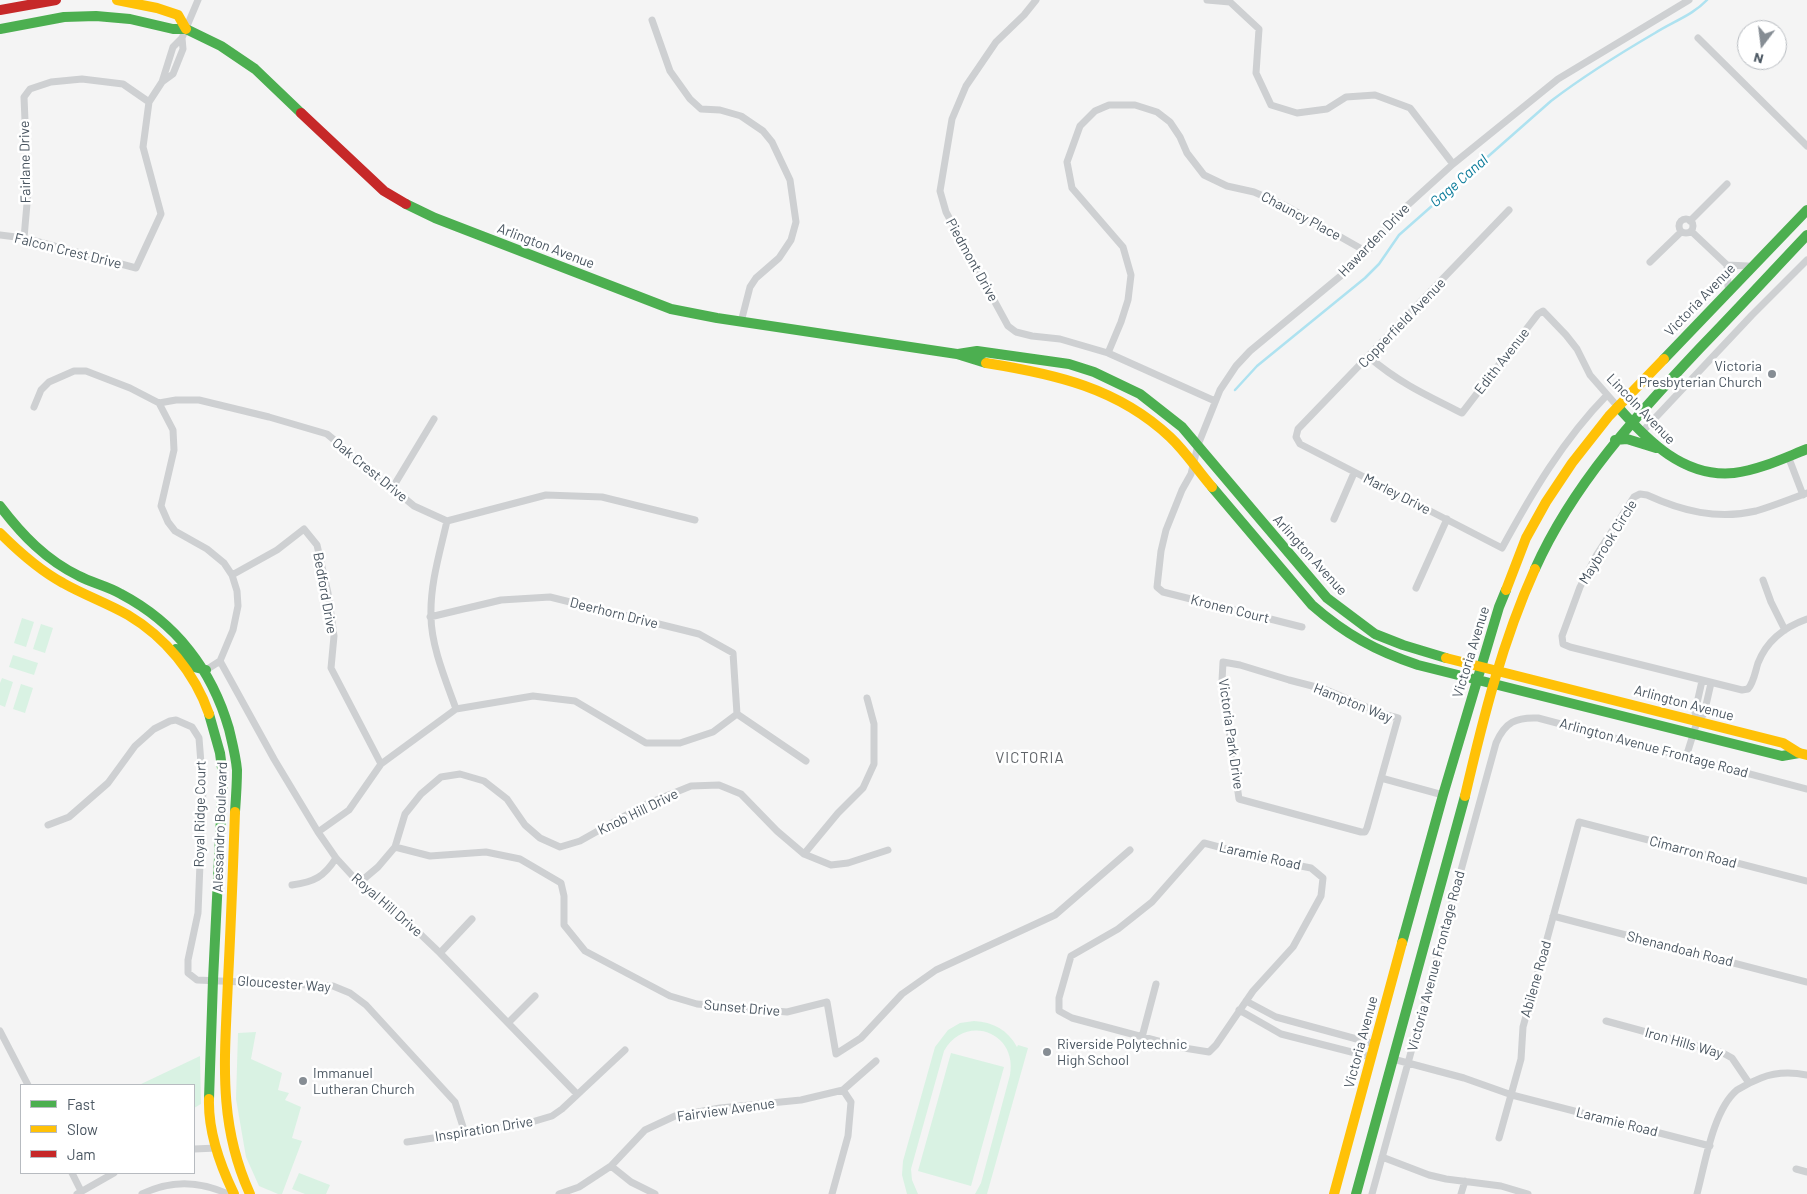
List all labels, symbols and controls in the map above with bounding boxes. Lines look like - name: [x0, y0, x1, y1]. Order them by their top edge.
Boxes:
- north arrow: [1737, 20, 1787, 70]
- text: N: [1752, 50, 1765, 68]
- street label: Fairlane Drive: [16, 121, 34, 203]
- water label: Gage Canal: [1426, 151, 1492, 211]
- street label: Chauncy Place: [1258, 188, 1344, 244]
- street label: Hawarden Drive: [1335, 200, 1413, 280]
- street label: Piedmont Drive: [942, 215, 1002, 305]
- street label: Arlington Avenue: [495, 220, 597, 272]
- street label: Falcon Crest Drive: [13, 230, 123, 272]
- street label: Victoria Avenue: [1661, 260, 1739, 340]
- street label: Copperfield Avenue: [1355, 275, 1449, 371]
- street label: Edith Avenue: [1471, 324, 1533, 398]
- place label: Victoria Presbyterian Church: [1639, 358, 1762, 391]
- marker: Victoria Presbyterian Church: [1766, 368, 1778, 380]
- street label: Lincoln Avenue: [1603, 370, 1679, 448]
- street label: Oak Crest Drive: [329, 434, 411, 506]
- street label: Marley Drive: [1361, 470, 1433, 518]
- street label: Maybrook Circle: [1575, 497, 1641, 587]
- street label: Arlington Avenue: [1269, 511, 1351, 599]
- street label: Bedford Drive: [310, 551, 340, 635]
- street label: Kronen Court: [1189, 591, 1271, 627]
- street label: Deerhorn Drive: [568, 594, 660, 632]
- street label: Victoria Avenue: [1449, 604, 1493, 700]
- street label: Victoria Park Drive: [1215, 678, 1247, 790]
- street label: Hampton Way: [1311, 680, 1395, 726]
- street label: Arlington Avenue: [1632, 682, 1736, 724]
- street label: Arlington Avenue Frontage Road: [1558, 715, 1750, 781]
- district label: VICTORIA: [994, 749, 1066, 767]
- street label: Royal Ridge Court: [191, 760, 209, 868]
- street label: Alessandro Boulevard: [209, 761, 231, 893]
- street label: Knob Hill Drive: [595, 785, 681, 839]
- street label: Cimarron Road: [1647, 832, 1739, 872]
- street label: Laramie Road: [1217, 838, 1303, 874]
- street label: Victoria Avenue Frontage Road: [1404, 869, 1468, 1053]
- street label: Royal Hill Drive: [348, 870, 426, 940]
- street label: Shenandoah Road: [1625, 928, 1735, 970]
- street label: Abilene Road: [1517, 939, 1555, 1019]
- street label: Gloucester Way: [237, 972, 331, 996]
- street label: Victoria Avenue: [1341, 994, 1381, 1090]
- street label: Sunset Drive: [703, 996, 781, 1020]
- street label: Iron Hills Way: [1643, 1024, 1725, 1062]
- place label: Riverside Polytechnic High School: [1057, 1036, 1187, 1068]
- marker: Riverside Polytechnic High School: [1041, 1046, 1053, 1058]
- place label: Immanuel Lutheran Church: [313, 1065, 414, 1098]
- marker: Immanuel Lutheran Church: [297, 1075, 309, 1087]
- legend: [20, 1084, 195, 1174]
- text: Fast: [67, 1095, 95, 1113]
- street label: Fairview Avenue: [676, 1095, 776, 1125]
- street label: Laramie Road: [1574, 1104, 1660, 1140]
- street label: Inspiration Drive: [434, 1113, 534, 1145]
- text: Slow: [67, 1120, 98, 1138]
- text: Jam: [67, 1145, 96, 1163]

